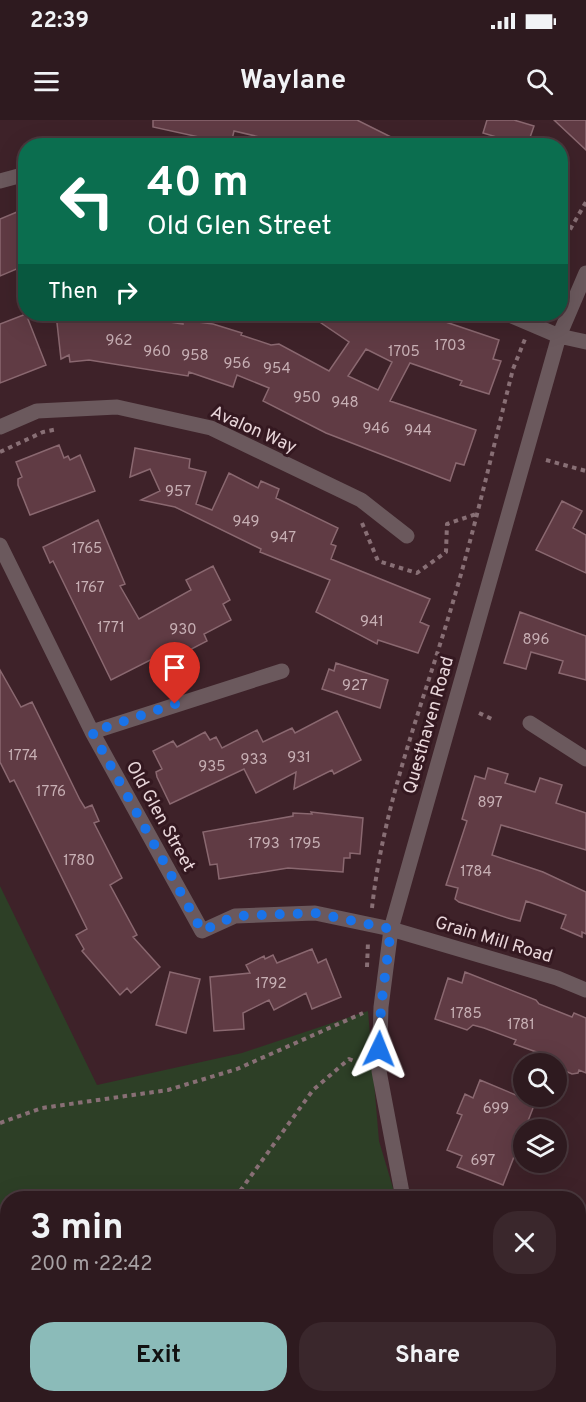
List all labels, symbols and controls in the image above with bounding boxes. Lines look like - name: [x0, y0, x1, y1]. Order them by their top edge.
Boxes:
- text: 22:39: [30, 8, 89, 35]
- text: Waylane: [240, 64, 346, 98]
- icon: menu: [30, 65, 63, 98]
- icon: search: [523, 65, 556, 98]
- text: 40 m: [147, 158, 249, 211]
- icon: left: [48, 162, 126, 240]
- text: Old Glen Street: [147, 210, 332, 244]
- icon: right: [110, 276, 143, 309]
- text: Then: [48, 279, 98, 306]
- house number: 962: [105, 332, 133, 351]
- house number: 1703: [434, 337, 466, 356]
- house number: 960: [143, 343, 171, 362]
- house number: 1705: [388, 343, 420, 362]
- house number: 958: [181, 347, 209, 366]
- house number: 956: [223, 355, 251, 374]
- house number: 954: [263, 360, 291, 379]
- house number: 950: [293, 389, 321, 408]
- house number: 948: [331, 394, 359, 413]
- street label: Avalon Way: [207, 401, 300, 460]
- house number: 946: [362, 420, 390, 439]
- house number: 944: [404, 422, 432, 441]
- house number: 957: [165, 483, 191, 502]
- house number: 949: [233, 513, 260, 532]
- house number: 947: [270, 529, 296, 548]
- house number: 1765: [72, 540, 102, 559]
- house number: 1767: [75, 579, 105, 598]
- house number: 941: [360, 613, 384, 632]
- house number: 1771: [97, 619, 125, 638]
- house number: 930: [169, 621, 197, 640]
- house number: 896: [523, 631, 549, 650]
- pin: [149, 642, 200, 704]
- icon: arrive: [158, 651, 191, 684]
- street label: Questhaven Road: [399, 654, 460, 797]
- house number: 927: [342, 677, 368, 696]
- house number: 1774: [8, 747, 38, 766]
- house number: 931: [287, 749, 311, 768]
- house number: 933: [240, 751, 268, 770]
- street label: Old Glen Street: [120, 757, 200, 876]
- house number: 935: [198, 758, 226, 777]
- house number: 1776: [36, 783, 66, 802]
- house number: 897: [477, 794, 503, 813]
- house number: 1793: [248, 835, 280, 854]
- house number: 1795: [289, 835, 321, 854]
- house number: 1780: [63, 852, 95, 871]
- house number: 1784: [460, 863, 492, 882]
- street label: Grain Mill Road: [432, 912, 555, 969]
- house number: 1792: [255, 975, 287, 994]
- house number: 1785: [450, 1005, 482, 1024]
- house number: 1781: [507, 1016, 535, 1035]
- position arrow: [347, 1017, 411, 1081]
- map controls: [513, 1053, 567, 1173]
- button: search: [513, 1053, 567, 1107]
- house number: 699: [483, 1100, 509, 1119]
- button: layers: [513, 1119, 567, 1173]
- house number: 697: [471, 1152, 496, 1171]
- text: 3 min: [30, 1206, 124, 1252]
- button: close: [493, 1211, 556, 1274]
- text: 200 m · 22:42: [30, 1252, 152, 1278]
- button: Exit: [30, 1322, 287, 1391]
- button: Share: [299, 1322, 556, 1391]

